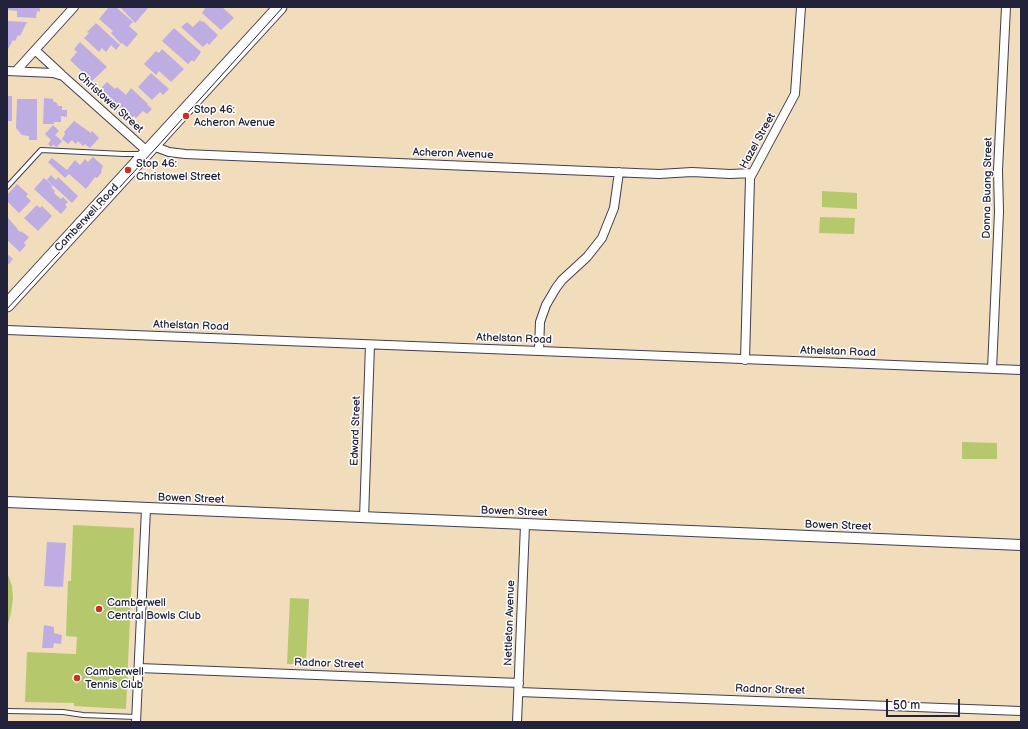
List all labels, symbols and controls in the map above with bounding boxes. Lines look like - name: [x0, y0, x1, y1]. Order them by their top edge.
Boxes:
- street label: Christowel Street: [74, 70, 146, 136]
- place label: Stop 46: Acheron Avenue: [194, 103, 275, 129]
- marker: Stop 46: Acheron Avenue: [181, 111, 191, 121]
- street label: Hazel Street: [737, 111, 779, 171]
- street label: Donna Buang Street: [981, 137, 995, 239]
- street label: Acheron Avenue: [412, 146, 494, 162]
- place label: Stop 46: Christowel Street: [136, 157, 221, 183]
- marker: Stop 46: Christowel Street: [123, 165, 133, 175]
- street label: Camberwell Road: [52, 181, 122, 255]
- street label: Athelstan Road: [153, 318, 229, 334]
- street label: Athelstan Road: [476, 331, 552, 347]
- street label: Athelstan Road: [800, 344, 876, 360]
- street label: Edward Street: [348, 396, 364, 466]
- street label: Bowen Street: [157, 491, 225, 507]
- street label: Bowen Street: [480, 504, 548, 520]
- street label: Bowen Street: [804, 518, 872, 534]
- street label: Nettleton Avenue: [502, 580, 518, 666]
- place label: Camberwell Central Bowls Club: [107, 596, 201, 622]
- marker: Camberwell Central Bowls Club: [94, 604, 104, 614]
- street label: Radnor Street: [294, 656, 364, 672]
- place label: Camberwell Tennis Club: [85, 665, 144, 691]
- marker: Camberwell Tennis Club: [72, 673, 82, 683]
- street label: Radnor Street: [735, 682, 805, 698]
- scale bar: [888, 691, 962, 717]
- text: 50 m: [893, 698, 920, 713]

